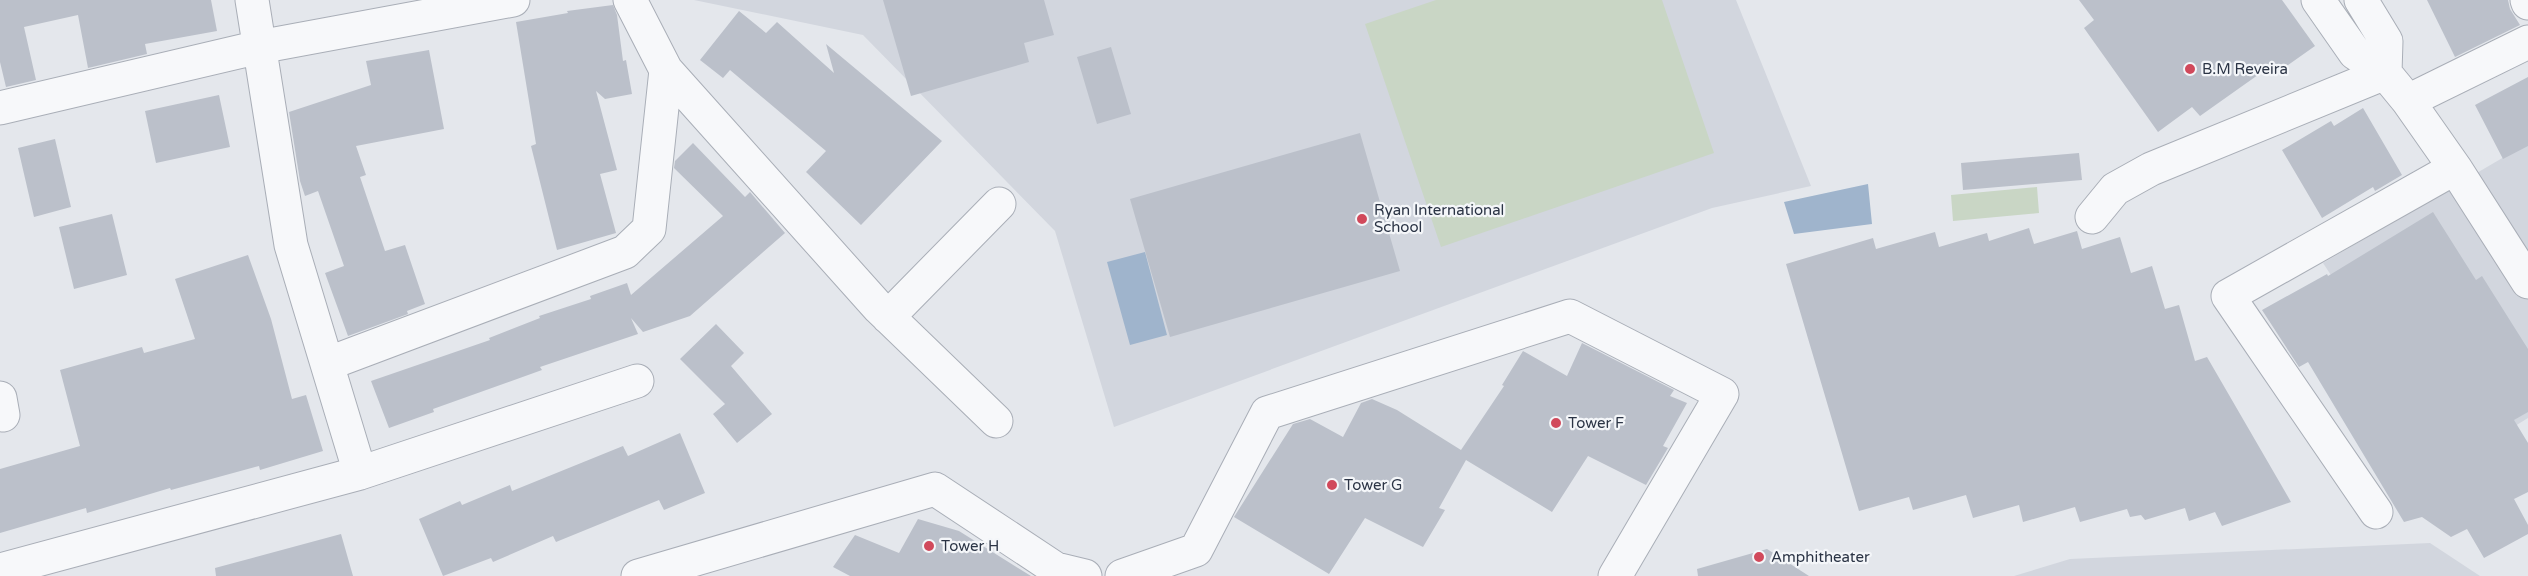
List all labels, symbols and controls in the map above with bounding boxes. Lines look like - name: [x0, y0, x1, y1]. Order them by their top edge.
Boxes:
- place label: B.M Reveira: [2202, 60, 2288, 78]
- marker: B.M Reveira: [2183, 62, 2197, 76]
- place label: Ryan International School: [1374, 201, 1504, 236]
- marker: Ryan International School: [1355, 212, 1369, 226]
- place label: Tower F: [1568, 414, 1624, 432]
- marker: Tower F: [1549, 416, 1563, 430]
- place label: Tower G: [1344, 476, 1402, 494]
- marker: Tower G: [1325, 478, 1339, 492]
- place label: Tower H: [941, 537, 999, 555]
- marker: Tower H: [922, 539, 936, 553]
- place label: Amphitheater: [1771, 548, 1870, 566]
- marker: Amphitheater: [1752, 550, 1766, 564]

